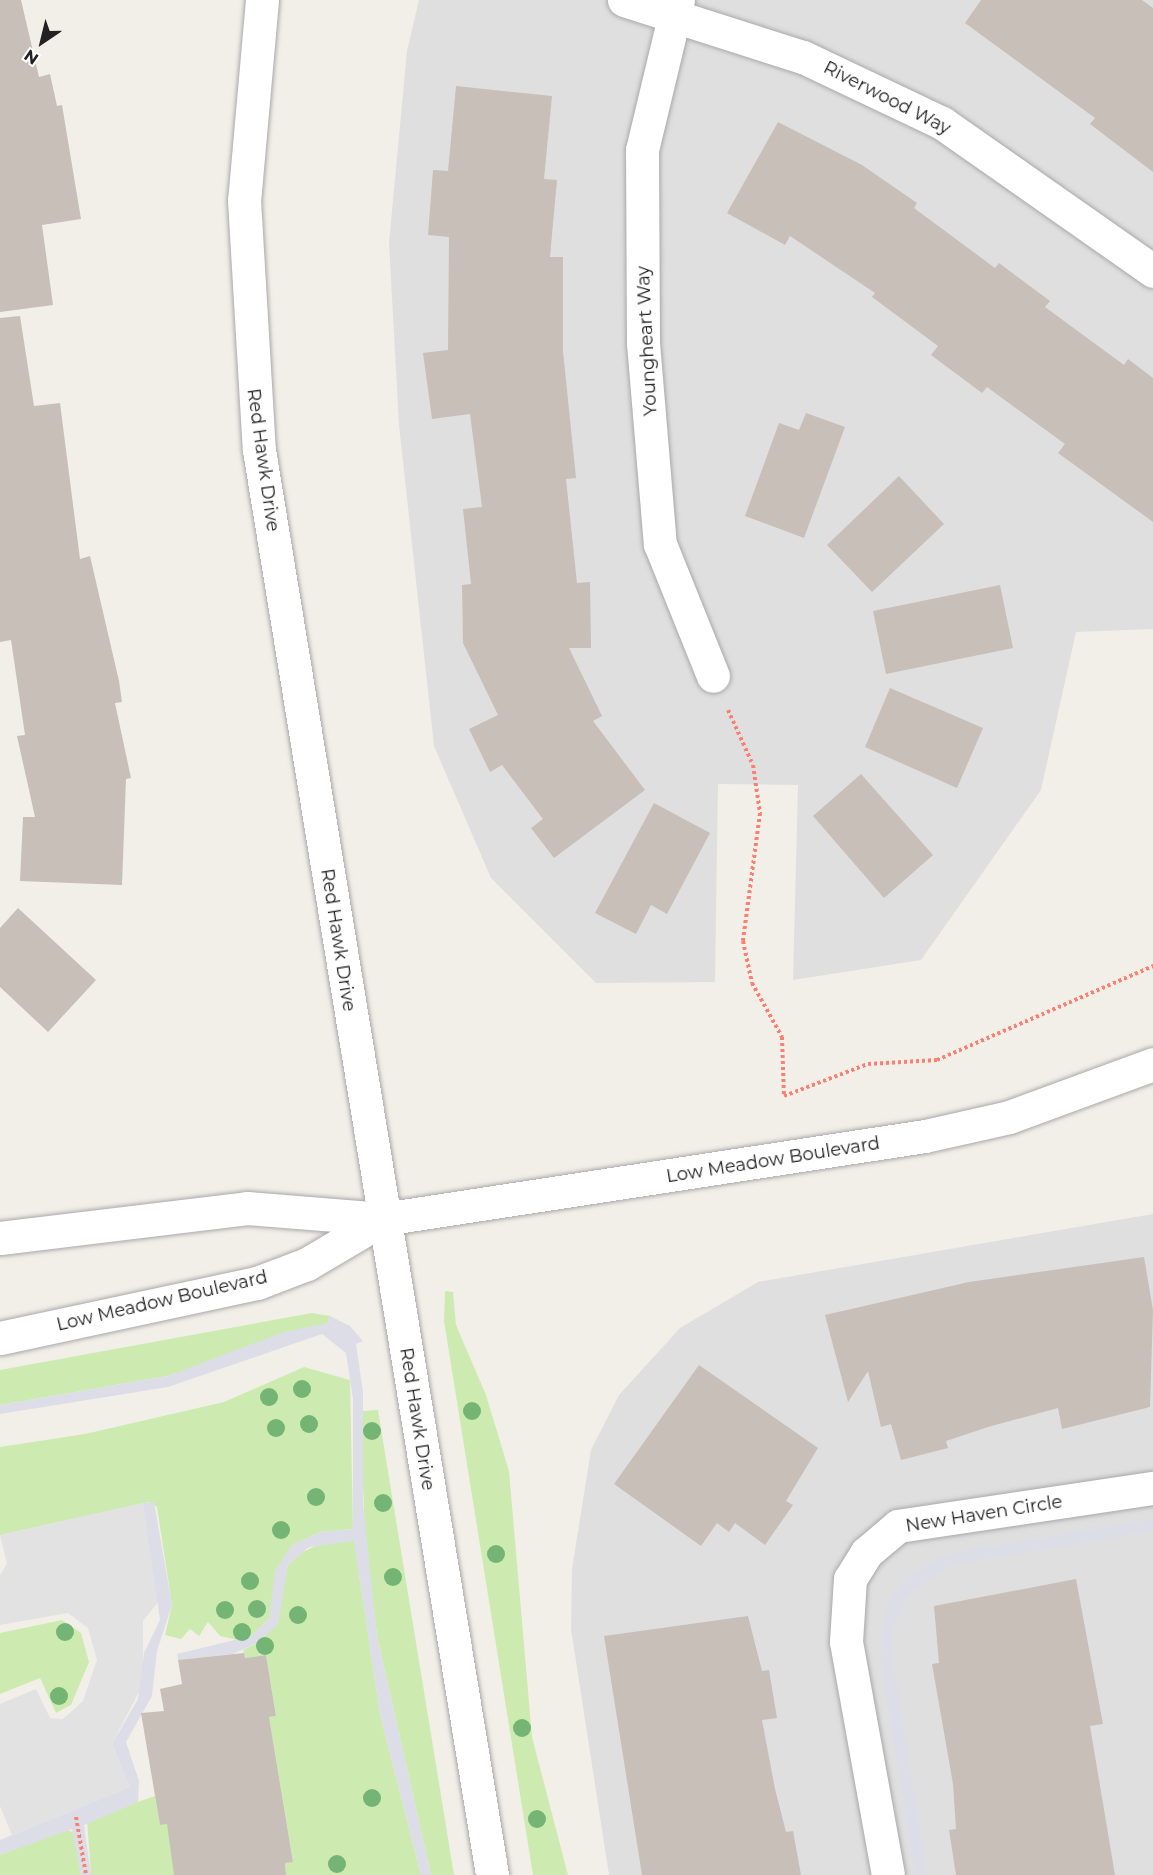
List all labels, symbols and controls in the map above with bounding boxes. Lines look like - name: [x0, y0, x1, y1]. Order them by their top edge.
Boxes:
- north arrow: [12, 12, 72, 72]
- text: N: [21, 46, 42, 69]
- street label: Riverwood Way: [820, 57, 954, 139]
- street label: Youngheart Way: [632, 265, 662, 417]
- street label: Red Hawk Drive: [242, 387, 284, 533]
- street label: Red Hawk Drive: [316, 867, 360, 1013]
- street label: Low Meadow Boulevard: [665, 1132, 881, 1188]
- street label: Low Meadow Boulevard: [54, 1266, 270, 1336]
- street label: Red Hawk Drive: [395, 1346, 439, 1492]
- street label: New Haven Circle: [904, 1491, 1064, 1537]

